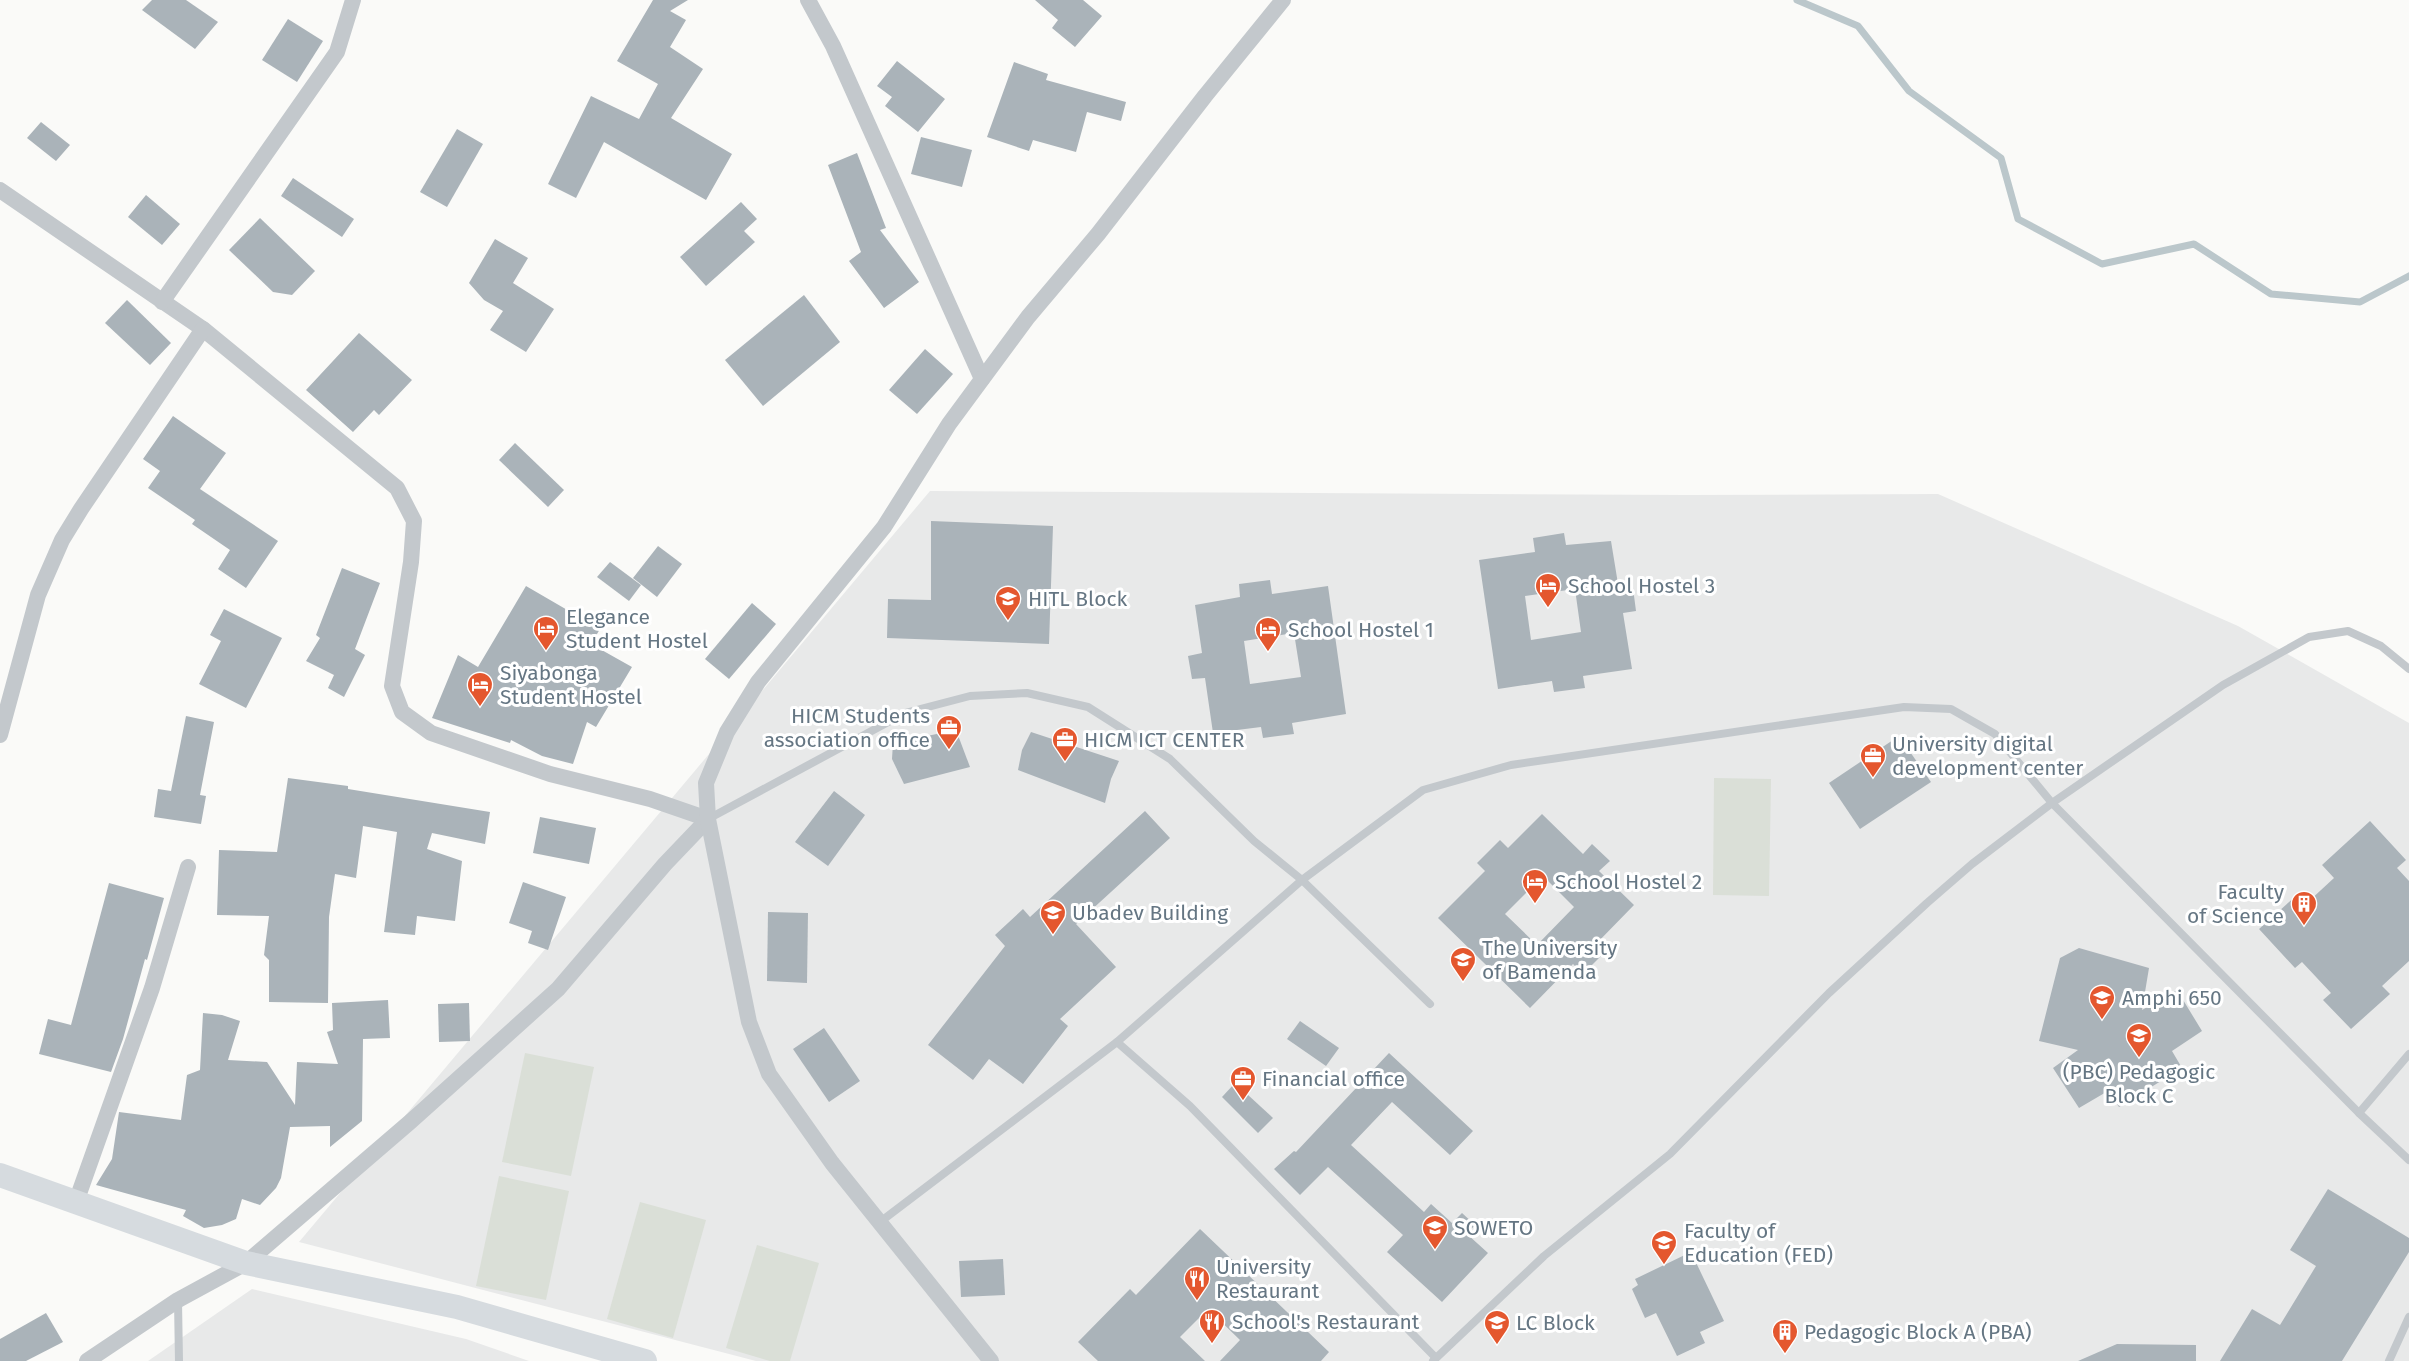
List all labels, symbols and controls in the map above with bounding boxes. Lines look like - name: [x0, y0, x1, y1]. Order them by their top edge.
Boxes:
- hotel icon: School Hostel 3: [1533, 571, 1563, 609]
- place label: School Hostel 3: [1568, 573, 1715, 599]
- school or university icon: HITL Block: [993, 584, 1023, 622]
- place label: HITL Block: [1028, 586, 1127, 612]
- place label: Elegance Student Hostel: [566, 604, 708, 654]
- hotel icon: Elegance Student Hostel: [531, 614, 561, 652]
- hotel icon: School Hostel 1: [1253, 615, 1283, 653]
- place label: School Hostel 1: [1288, 617, 1434, 643]
- place label: Siyabonga Student Hostel: [500, 660, 642, 710]
- hotel icon: Siyabonga Student Hostel: [465, 670, 495, 708]
- place label: HICM Students association office: [764, 703, 930, 753]
- office icon: HICM Students association office: [934, 713, 964, 751]
- office icon: HICM ICT CENTER: [1050, 725, 1080, 763]
- place label: HICM ICT CENTER: [1084, 727, 1245, 753]
- place label: University digital development center: [1892, 731, 2083, 781]
- office icon: University digital development center: [1858, 741, 1888, 779]
- hotel icon: School Hostel 2: [1520, 867, 1550, 905]
- place label: School Hostel 2: [1555, 869, 1702, 895]
- place label: Faculty of Science: [2187, 879, 2285, 929]
- building icon: Faculty of Science: [2289, 889, 2319, 927]
- school or university icon: Ubadev Building: [1038, 898, 1068, 936]
- place label: Ubadev Building: [1072, 900, 1228, 926]
- place label: The University of Bamenda: [1482, 935, 1618, 985]
- school or university icon: The University of Bamenda: [1448, 945, 1478, 983]
- school or university icon: Amphi 650: [2087, 983, 2117, 1021]
- place label: Amphi 650: [2122, 985, 2222, 1011]
- school or university icon: (PBC) Pedagogic Block C: [2124, 1021, 2154, 1059]
- place label: (PBC) Pedagogic Block C: [2063, 1059, 2215, 1109]
- office icon: Financial office: [1228, 1064, 1258, 1102]
- place label: Financial office: [1262, 1066, 1405, 1092]
- school or university icon: SOWETO: [1420, 1213, 1450, 1251]
- place label: SOWETO: [1454, 1215, 1533, 1241]
- place label: Faculty of Education (FED): [1684, 1218, 1833, 1268]
- school or university icon: Faculty of Education (FED): [1649, 1228, 1679, 1266]
- place label: University Restaurant: [1216, 1254, 1320, 1304]
- restaurant icon: University Restaurant: [1182, 1264, 1212, 1302]
- restaurant icon: School's Restaurant: [1197, 1307, 1227, 1345]
- school or university icon: LC Block: [1482, 1308, 1512, 1346]
- place label: School's Restaurant: [1232, 1309, 1420, 1335]
- place label: LC Block: [1516, 1310, 1595, 1336]
- building icon: Pedagogic Block A (PBA): [1770, 1317, 1800, 1355]
- place label: Pedagogic Block A (PBA): [1804, 1319, 2032, 1345]

